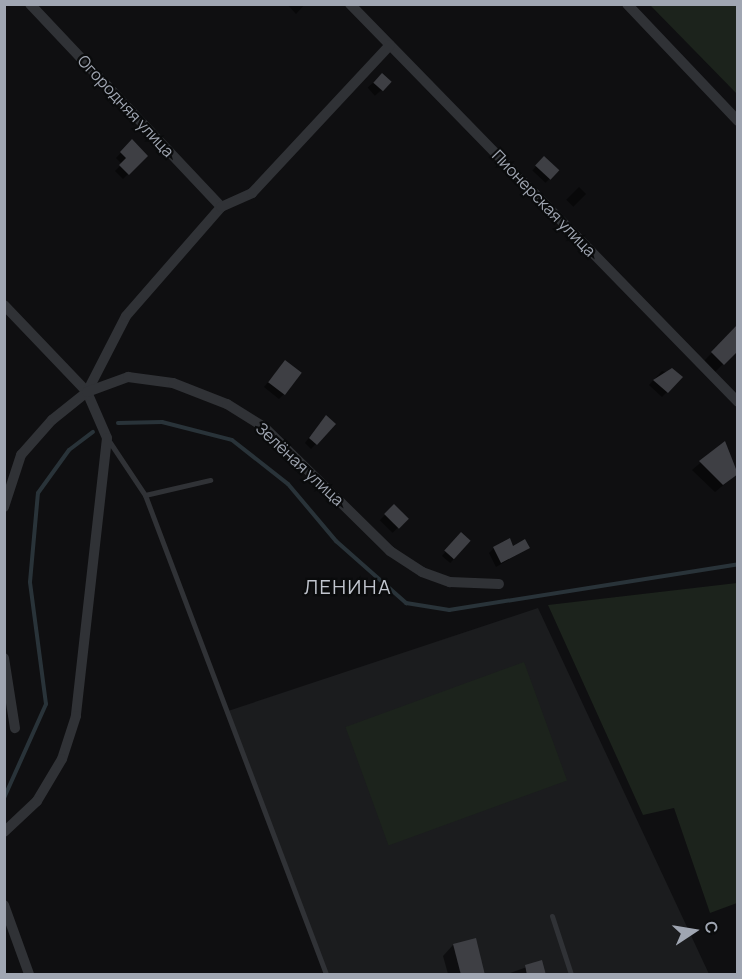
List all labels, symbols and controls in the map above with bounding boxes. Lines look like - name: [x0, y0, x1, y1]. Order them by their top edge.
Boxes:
- street label: Огородняя улица: [74, 51, 178, 161]
- street label: Пионерская улица: [488, 146, 600, 260]
- street label: Зелёная улица: [252, 418, 348, 510]
- district label: ЛЕНИНА: [304, 574, 392, 598]
- north arrow: [664, 901, 724, 961]
- text: С: [700, 919, 724, 935]

